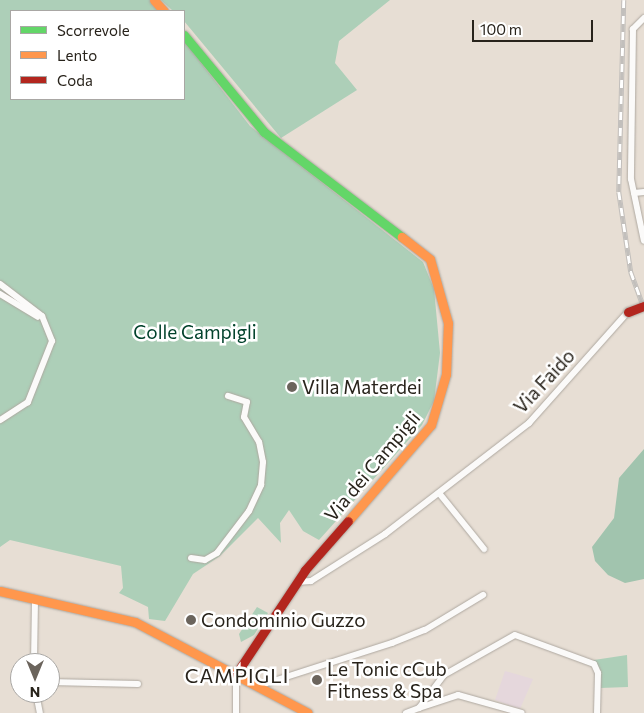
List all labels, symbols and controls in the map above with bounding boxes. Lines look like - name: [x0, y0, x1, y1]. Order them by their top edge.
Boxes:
- legend: [10, 10, 185, 100]
- scale bar: [474, 10, 595, 42]
- text: 100 m: [480, 20, 522, 38]
- text: Scorrevole: [57, 21, 130, 39]
- text: Lento: [57, 46, 97, 64]
- text: Coda: [57, 71, 93, 89]
- park label: Colle Campigli: [133, 321, 257, 343]
- street label: Via Faido: [509, 344, 579, 418]
- place label: Villa Materdei: [302, 376, 422, 398]
- marker: Villa Materdei: [286, 381, 298, 393]
- street label: Via dei Campigli: [319, 406, 425, 526]
- place label: Condominio Guzzo: [201, 609, 366, 631]
- marker: Condominio Guzzo: [185, 614, 197, 626]
- north arrow: [10, 653, 60, 703]
- place label: Le Tonic cCub Fitness & Spa: [327, 658, 447, 702]
- district label: CAMPIGLI: [184, 663, 290, 687]
- marker: Le Tonic cCub Fitness & Spa: [311, 674, 323, 686]
- text: N: [30, 684, 40, 701]

